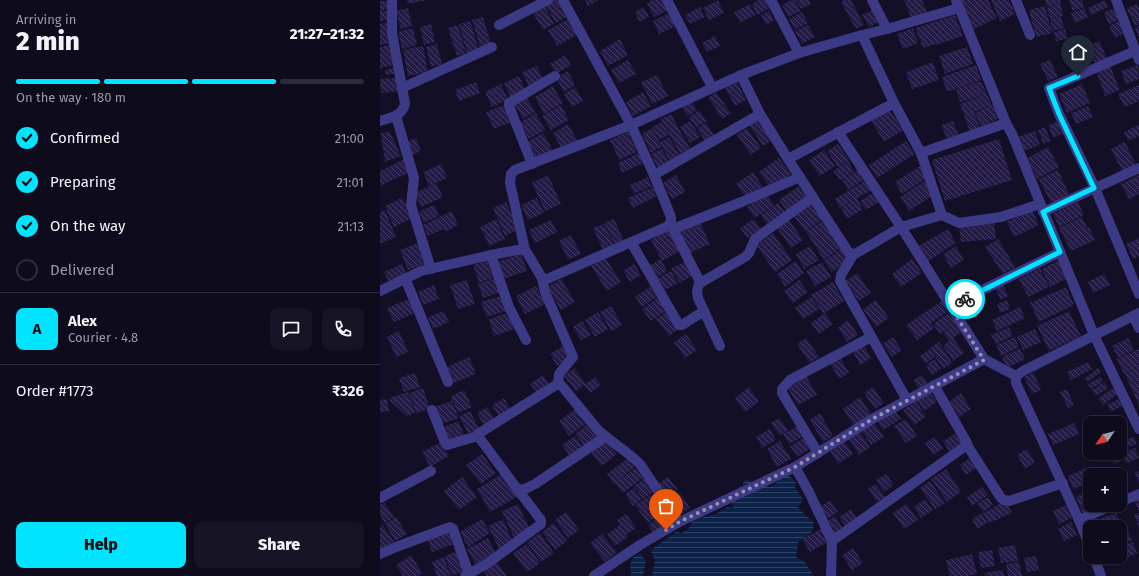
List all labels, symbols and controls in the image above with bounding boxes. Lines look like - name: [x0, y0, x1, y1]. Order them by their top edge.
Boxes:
- text: Arriving in: [16, 12, 76, 27]
- text: 21:27–21:32: [290, 25, 364, 43]
- text: 2 min: [16, 26, 80, 57]
- pin: [1061, 35, 1095, 76]
- icon: home: [1067, 41, 1089, 63]
- text: On the way · 180 m: [16, 90, 126, 105]
- icon: check: [16, 127, 38, 149]
- text: Confirmed: [50, 129, 120, 147]
- text: 21:00: [335, 131, 364, 146]
- icon: check: [16, 171, 38, 193]
- text: Preparing: [50, 173, 115, 191]
- text: 21:01: [337, 175, 364, 190]
- icon: check: [16, 215, 38, 237]
- text: On the way: [50, 217, 125, 235]
- text: 21:13: [338, 219, 364, 234]
- text: Delivered: [50, 261, 114, 279]
- courier: [945, 279, 985, 319]
- icon: bike: [954, 288, 976, 310]
- button: chat: [270, 308, 312, 350]
- button: phone: [322, 308, 364, 350]
- text: Alex: [68, 312, 97, 330]
- text: A: [33, 320, 41, 338]
- text: Courier · 4.8: [68, 330, 138, 345]
- text: Order #1773: [16, 382, 94, 400]
- text: ₹326: [332, 382, 364, 400]
- north arrow: [1083, 416, 1127, 460]
- map controls: [1083, 416, 1127, 564]
- button: +: [1083, 468, 1127, 512]
- pin: [649, 489, 683, 530]
- icon: bag: [655, 495, 677, 517]
- button: −: [1083, 520, 1127, 564]
- button: Help: [16, 522, 186, 568]
- button: Share: [194, 522, 364, 568]

